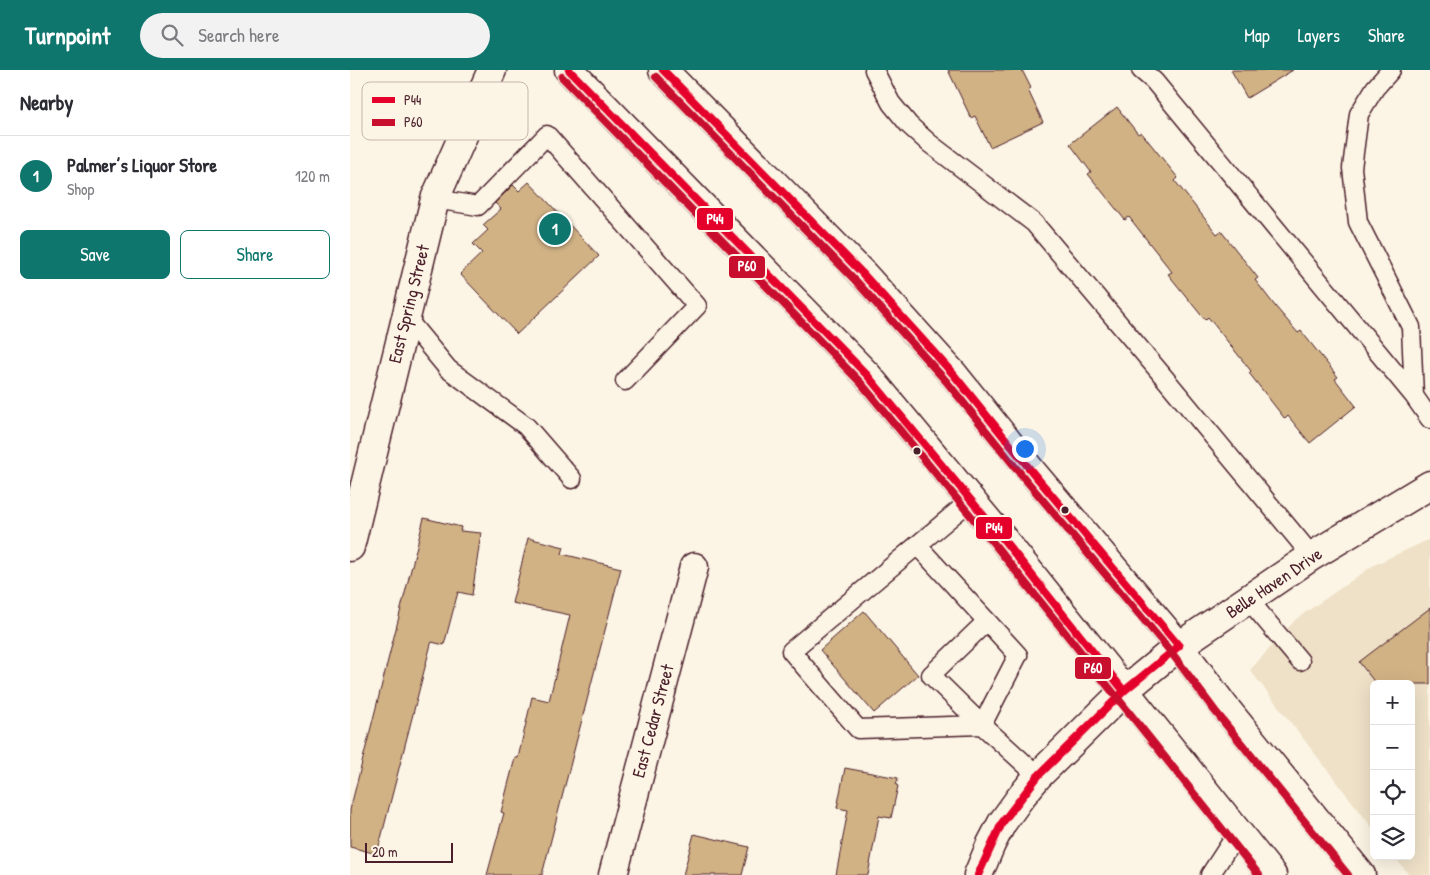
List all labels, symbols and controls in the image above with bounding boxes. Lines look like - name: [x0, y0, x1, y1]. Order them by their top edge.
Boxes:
- search box: [140, 13, 490, 58]
- text: Turnpoint: [25, 19, 110, 51]
- icon: search: [158, 21, 186, 49]
- text: Search here: [198, 22, 280, 48]
- text: Map: [1244, 23, 1270, 48]
- text: Layers: [1298, 23, 1340, 48]
- text: Share: [1368, 23, 1405, 48]
- legend: [362, 82, 528, 140]
- text: Nearby: [20, 88, 73, 117]
- text: P44: [404, 90, 421, 109]
- text: P60: [404, 112, 423, 131]
- text: Palmer’s Liquor Store: [67, 152, 217, 178]
- text: 1: [33, 165, 39, 187]
- text: 120 m: [295, 165, 330, 187]
- text: Shop: [67, 178, 94, 200]
- line badge: P44: [696, 207, 734, 231]
- text: P44: [706, 209, 724, 228]
- pin: 1: [539, 210, 571, 248]
- button: Save: [20, 230, 170, 279]
- button: Share: [180, 230, 330, 279]
- street label: East Spring Street: [382, 241, 436, 366]
- line badge: P60: [728, 255, 766, 279]
- text: P60: [738, 256, 757, 275]
- your location: [1012, 436, 1038, 462]
- unlabelled marker: [912, 446, 922, 456]
- unlabelled marker: [1060, 505, 1070, 515]
- line badge: P44: [975, 516, 1013, 540]
- text: P44: [985, 518, 1003, 537]
- street label: Belle Haven Drive: [1221, 541, 1327, 624]
- line badge: P60: [1074, 656, 1112, 680]
- text: P60: [1084, 658, 1103, 677]
- street label: East Cedar Street: [625, 661, 680, 780]
- map controls: [1370, 680, 1415, 860]
- button: +: [1370, 680, 1415, 725]
- button: −: [1370, 725, 1415, 770]
- button: locate: [1370, 770, 1415, 815]
- button: layers: [1370, 815, 1415, 860]
- scale bar: [365, 840, 452, 863]
- text: 20 m: [372, 842, 398, 861]

